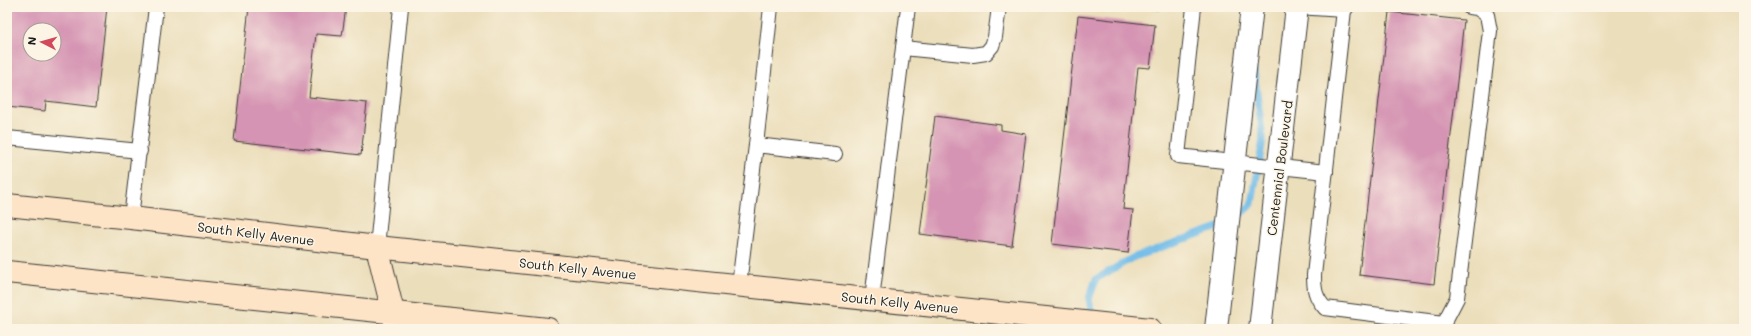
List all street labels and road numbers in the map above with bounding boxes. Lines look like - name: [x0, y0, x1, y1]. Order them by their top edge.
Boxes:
- street label: Centennial Boulevard: [1262, 99, 1296, 237]
- street label: South Kelly Avenue: [197, 217, 315, 249]
- street label: South Kelly Avenue: [519, 253, 637, 283]
- street label: South Kelly Avenue: [841, 287, 959, 317]

